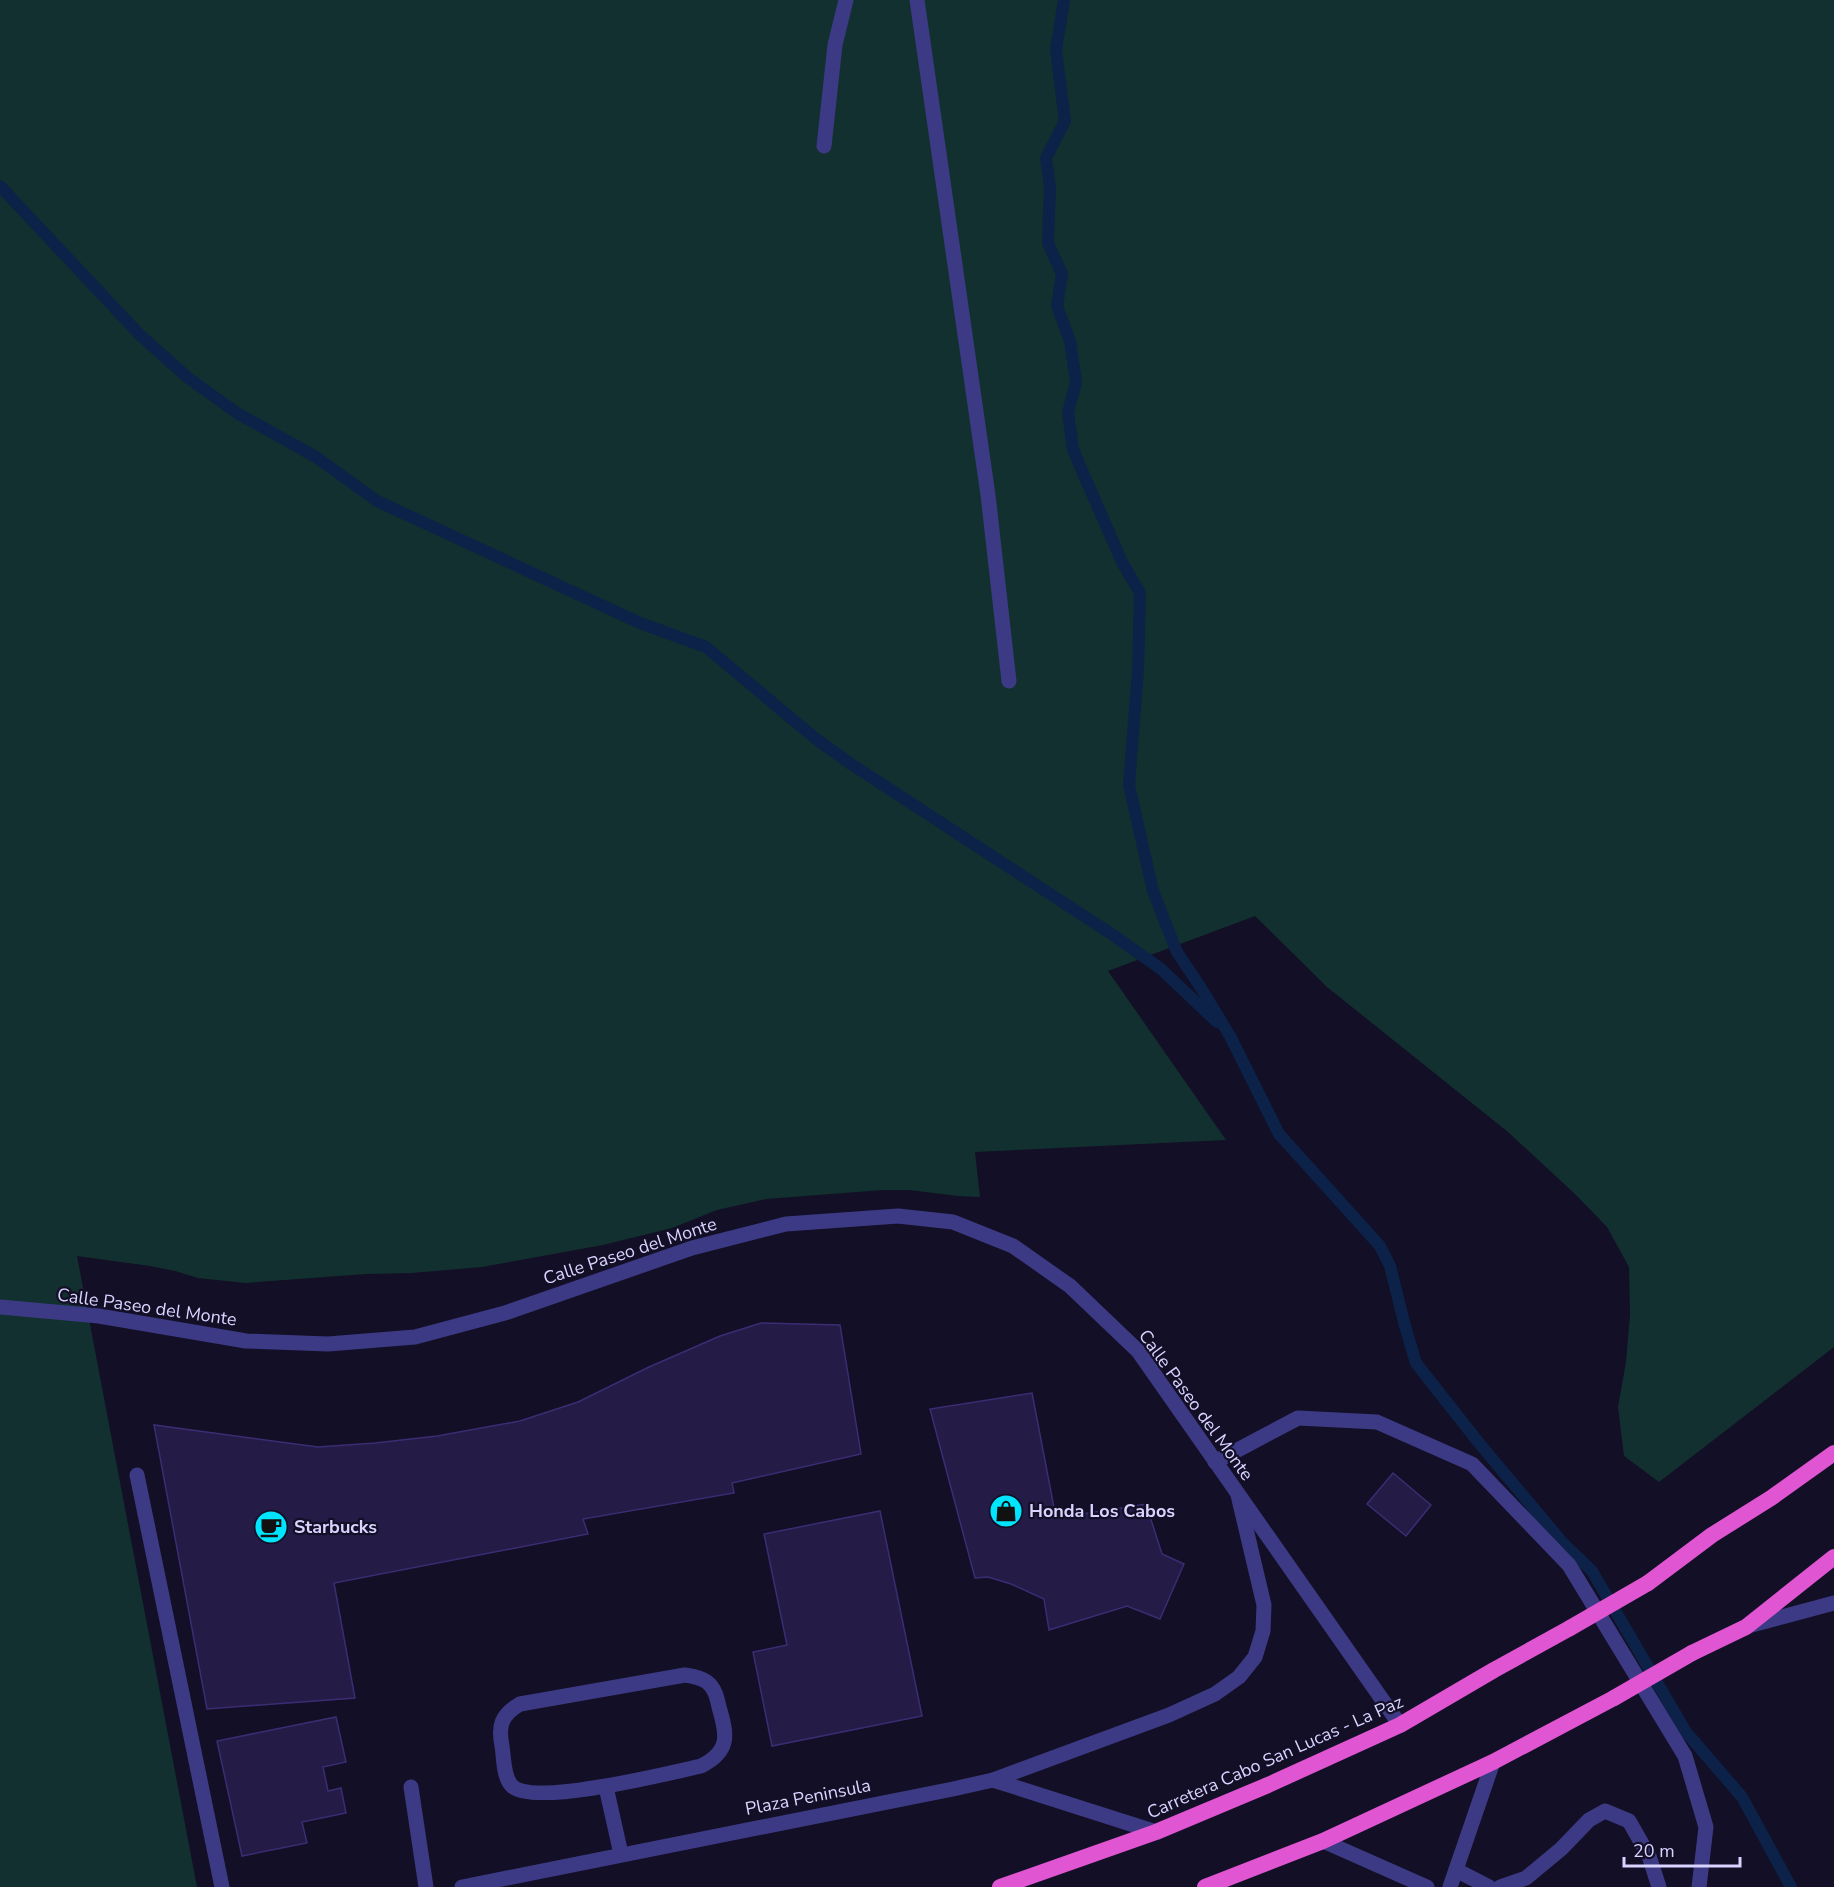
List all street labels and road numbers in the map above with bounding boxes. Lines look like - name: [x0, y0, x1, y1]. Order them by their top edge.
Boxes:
- street label: Calle Paseo del Monte: [540, 1212, 720, 1290]
- street label: Calle Paseo del Monte: [56, 1283, 238, 1331]
- street label: Calle Paseo del Monte: [1133, 1325, 1259, 1485]
- street label: Carretera Cabo San Lucas - La Paz: [1143, 1690, 1407, 1824]
- street label: Plaza Peninsula: [743, 1773, 873, 1821]

